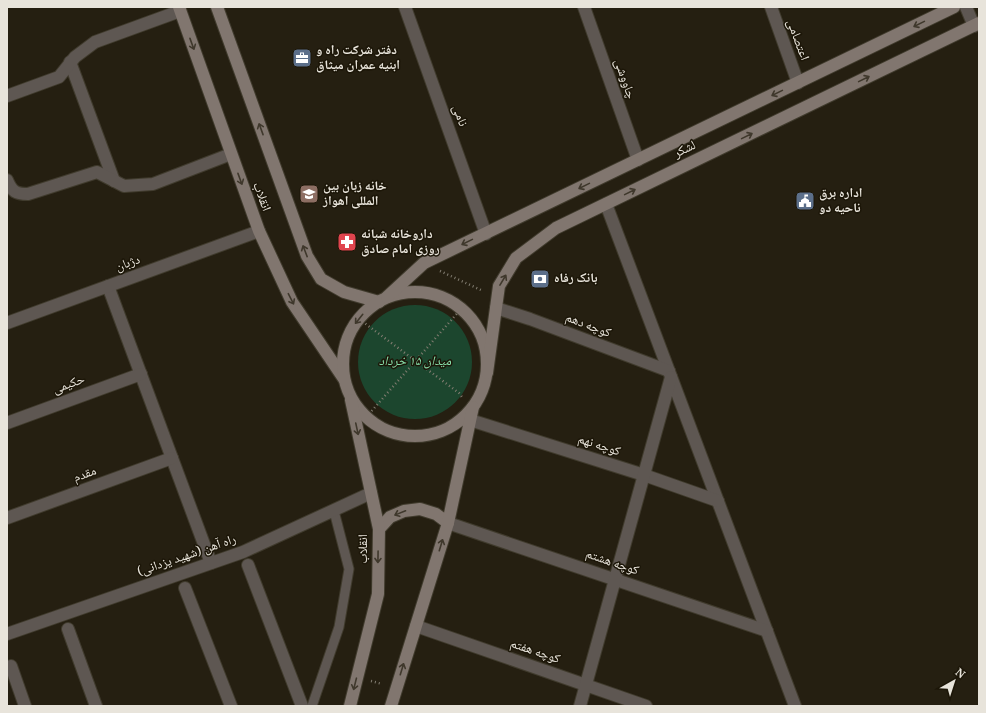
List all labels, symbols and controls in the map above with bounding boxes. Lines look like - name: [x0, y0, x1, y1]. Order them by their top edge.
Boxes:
- street label: اعتصامی: [779, 16, 815, 64]
- one-way arrow: [914, 21, 926, 28]
- one-way arrow: [189, 37, 196, 50]
- place label: دفتر شرکت راه و ابنیه عمران میثاق: [316, 40, 400, 77]
- office icon: دفتر شرکت راه و ابنیه عمران میثاق: [291, 47, 313, 69]
- street label: چاووشی: [607, 56, 641, 102]
- one-way arrow: [858, 75, 870, 82]
- one-way arrow: [772, 90, 784, 97]
- street label: نامی: [445, 102, 473, 130]
- one-way arrow: [257, 122, 264, 135]
- one-way arrow: [741, 132, 753, 139]
- street label: لشکر: [669, 135, 700, 165]
- one-way arrow: [237, 173, 245, 185]
- place label: خانه زبان بین المللی اهواز: [322, 176, 387, 213]
- street label: انقلاب: [246, 179, 276, 215]
- school or university icon: خانه زبان بین المللی اهواز: [298, 183, 320, 205]
- one-way arrow: [579, 183, 591, 190]
- place label: اداره برق ناحیه دو: [819, 183, 863, 220]
- one-way arrow: [624, 188, 636, 195]
- public building icon: اداره برق ناحیه دو: [794, 190, 816, 212]
- place label: داروخانه شبانه روزی امام صادق: [361, 224, 440, 261]
- pharmacy icon: داروخانه شبانه روزی امام صادق: [336, 231, 358, 253]
- one-way arrow: [462, 239, 474, 246]
- one-way arrow: [300, 245, 308, 257]
- street label: دژبان: [113, 249, 143, 279]
- bank icon: بانک رفاه: [529, 268, 551, 290]
- place label: بانک رفاه: [554, 268, 598, 290]
- one-way arrow: [500, 274, 508, 286]
- one-way arrow: [288, 293, 295, 305]
- street label: کوچه دهم: [562, 307, 615, 345]
- one-way arrow: [355, 314, 364, 325]
- park label: میدان ۱۵ خرداد: [379, 351, 451, 373]
- street label: حکیمی: [50, 369, 88, 401]
- one-way arrow: [353, 423, 361, 436]
- street label: کوچه نهم: [575, 429, 624, 463]
- street label: مقدم: [70, 461, 100, 489]
- one-way arrow: [394, 510, 406, 518]
- street label: راه آهن (شهید یزدانی): [135, 529, 239, 583]
- street label: انقلاب: [353, 534, 375, 564]
- one-way arrow: [438, 539, 446, 551]
- street label: کوچه هشتم: [582, 544, 642, 583]
- one-way arrow: [374, 550, 382, 563]
- street label: کوچه هفتم: [507, 633, 564, 671]
- north arrow: [934, 661, 974, 701]
- one-way arrow: [399, 663, 407, 675]
- text: N: [950, 664, 969, 685]
- one-way arrow: [351, 677, 358, 690]

